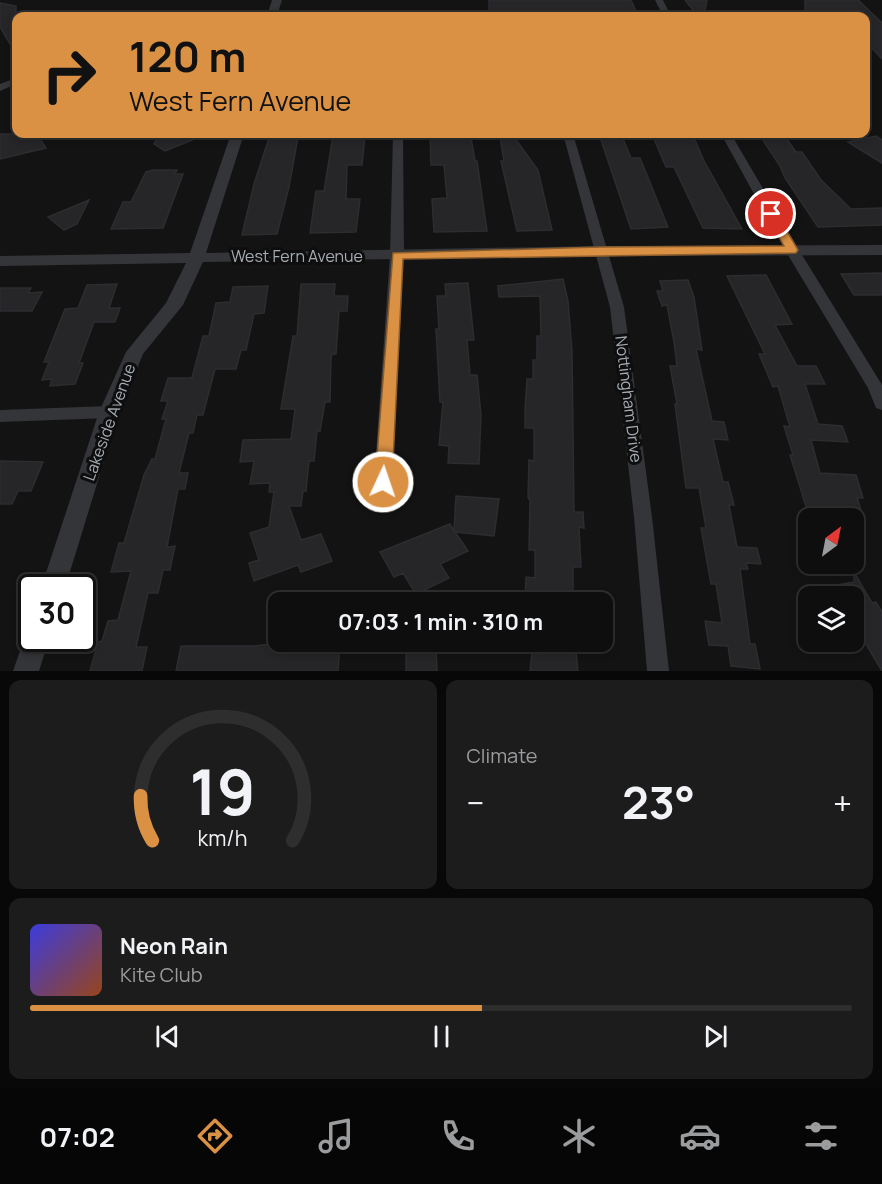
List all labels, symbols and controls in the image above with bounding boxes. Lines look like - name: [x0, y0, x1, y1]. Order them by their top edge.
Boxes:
- text: 120 m: [129, 27, 246, 85]
- icon: right: [30, 36, 108, 114]
- text: West Fern Avenue: [129, 82, 351, 119]
- pin: [745, 188, 796, 239]
- icon: arrive: [754, 197, 787, 230]
- street label: West Fern Avenue: [231, 245, 363, 267]
- street label: Nottingham Drive: [610, 334, 648, 464]
- street label: Lakeside Avenue: [78, 360, 140, 484]
- position arrow: [351, 450, 415, 514]
- north arrow: [798, 508, 864, 574]
- map controls: [798, 508, 864, 652]
- speed limit sign: 30: [18, 574, 96, 652]
- button: layers: [798, 586, 864, 652]
- text: 07:03 · 1 min · 310 m: [338, 607, 543, 637]
- text: Climate: [467, 742, 538, 769]
- text: 19: [190, 748, 256, 834]
- text: 23°: [622, 771, 695, 833]
- text: −: [467, 780, 484, 825]
- text: +: [833, 780, 852, 825]
- text: km/h: [198, 824, 248, 853]
- text: Neon Rain: [120, 931, 228, 961]
- text: Kite Club: [120, 961, 203, 988]
- icon: previous: [151, 1020, 184, 1053]
- icon: pause: [425, 1020, 458, 1053]
- icon: next: [699, 1020, 732, 1053]
- icon: directions: [194, 1115, 236, 1157]
- icon: music: [315, 1115, 357, 1157]
- icon: phone: [437, 1115, 479, 1157]
- icon: climate: [558, 1115, 600, 1157]
- icon: car: [679, 1115, 721, 1157]
- icon: filters: [800, 1115, 842, 1157]
- text: 07:02: [40, 1118, 115, 1155]

